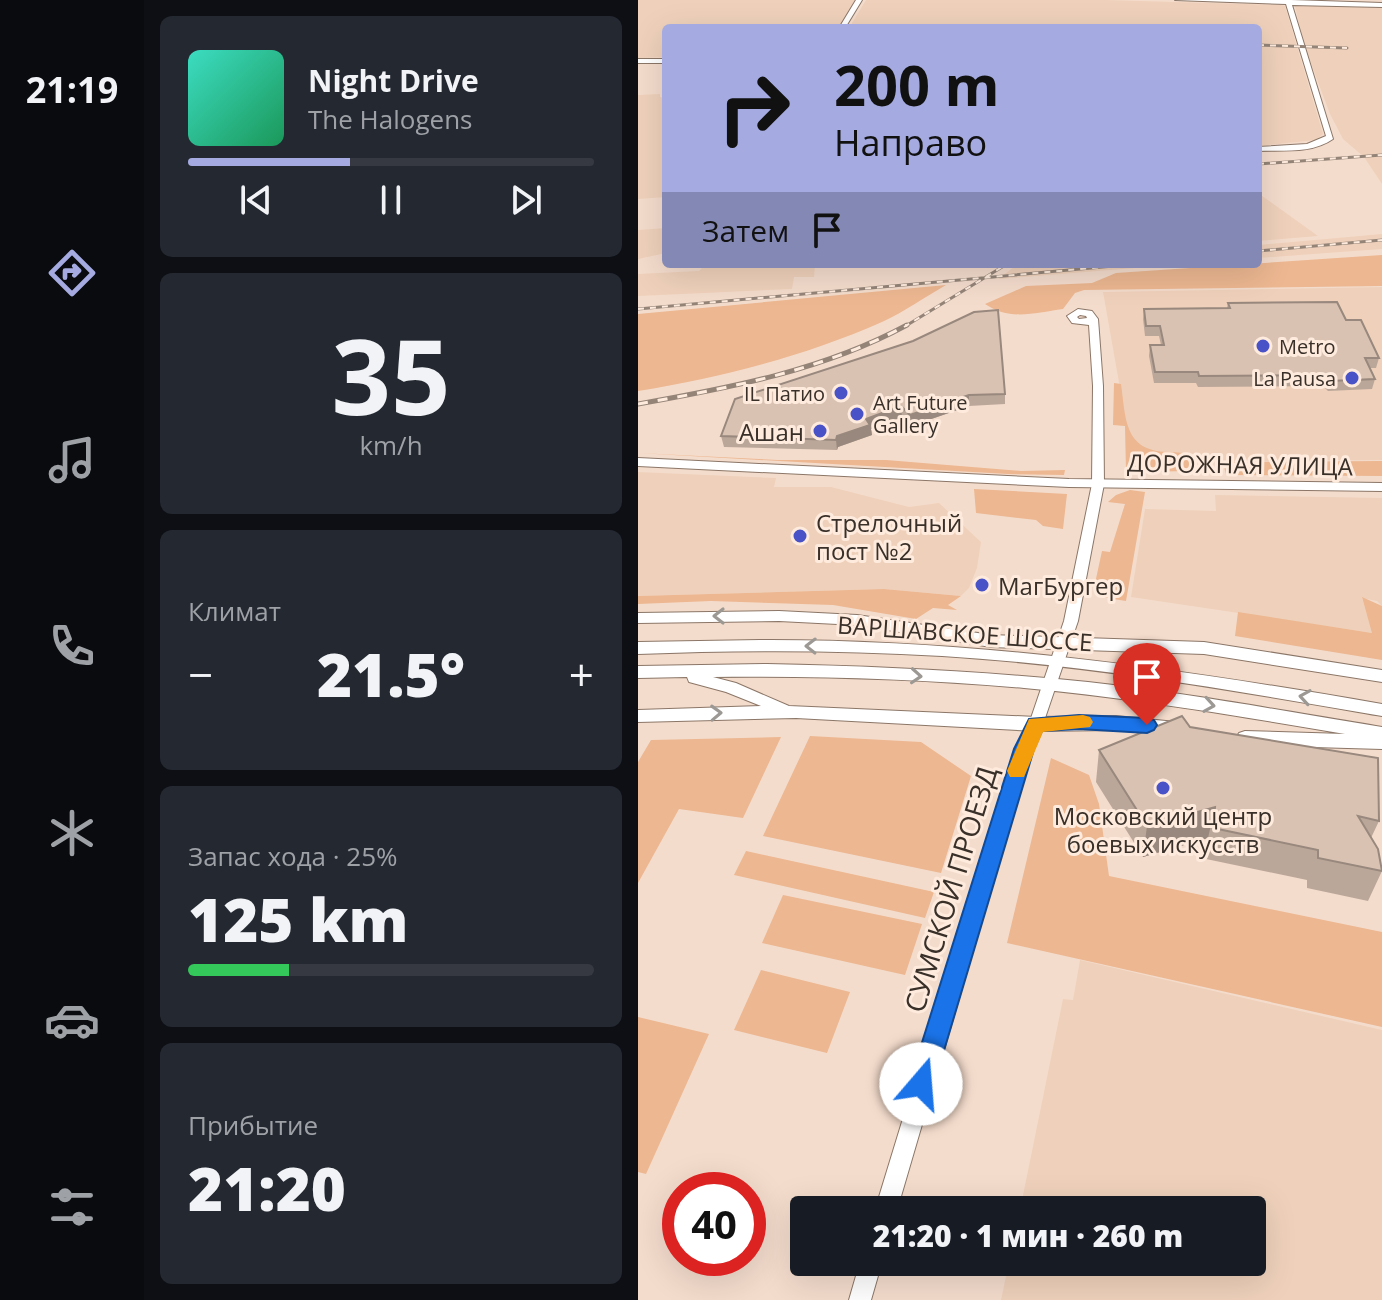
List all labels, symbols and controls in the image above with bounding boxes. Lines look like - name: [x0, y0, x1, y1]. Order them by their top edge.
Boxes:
- text: 200 m: [834, 46, 1000, 122]
- icon: right: [702, 56, 806, 160]
- text: Night Drive: [308, 60, 479, 101]
- text: 21:19: [26, 65, 118, 114]
- text: The Halogens: [308, 101, 473, 137]
- text: Направо: [834, 118, 987, 167]
- icon: previous: [234, 178, 278, 222]
- icon: pause: [369, 178, 413, 222]
- icon: next: [504, 178, 548, 222]
- icon: arrive: [805, 208, 849, 252]
- text: Затем: [702, 210, 789, 251]
- icon: directions: [44, 245, 100, 301]
- text: 35: [332, 304, 450, 445]
- place label: Metro: [1279, 333, 1336, 360]
- marker: Metro: [1254, 337, 1272, 355]
- place label: La Pausa: [1253, 365, 1336, 392]
- marker: La Pausa: [1343, 369, 1361, 387]
- place label: IL Патио: [744, 380, 825, 407]
- marker: IL Патио: [832, 384, 850, 402]
- place label: Art Future Gallery: [873, 389, 968, 439]
- marker: Art Future Gallery: [848, 405, 866, 423]
- place label: Ашан: [739, 415, 804, 448]
- marker: Ашан: [811, 422, 829, 440]
- text: km/h: [359, 427, 423, 463]
- icon: music: [44, 432, 100, 488]
- street label: ДОРОЖНАЯ УЛИЦА: [1127, 446, 1354, 482]
- place label: Стрелочный пост №2: [816, 506, 962, 567]
- marker: Стрелочный пост №2: [791, 527, 809, 545]
- place label: МагБургер: [998, 569, 1123, 602]
- marker: МагБургер: [973, 576, 991, 594]
- text: Климат: [188, 593, 281, 629]
- one-way arrow: [712, 607, 725, 625]
- street label: ВАРШАВСКОЕ ШОССЕ: [836, 608, 1094, 658]
- icon: phone: [44, 618, 100, 674]
- text: 21.5°: [317, 633, 465, 715]
- one-way arrow: [804, 637, 817, 655]
- pin: [1113, 643, 1181, 725]
- text: −: [188, 644, 213, 704]
- text: +: [569, 644, 594, 704]
- icon: arrive: [1125, 655, 1169, 699]
- one-way arrow: [910, 668, 923, 685]
- one-way arrow: [1298, 689, 1312, 706]
- one-way arrow: [1202, 696, 1216, 713]
- one-way arrow: [710, 705, 723, 722]
- street label: СУМСКОЙ ПРОЕЗД: [895, 761, 1005, 1017]
- marker: Московский центр боевых искусств: [1154, 779, 1172, 797]
- place label: Московский центр боевых искусств: [1054, 799, 1272, 860]
- icon: climate: [44, 805, 100, 861]
- text: Запас хода · 25%: [188, 838, 398, 874]
- text: 125 km: [188, 878, 409, 960]
- icon: car: [44, 992, 100, 1048]
- position arrow: [879, 1042, 963, 1126]
- text: Прибытие: [188, 1107, 318, 1143]
- text: 21:20: [188, 1147, 346, 1229]
- speed limit sign: 40: [662, 1172, 766, 1276]
- icon: filters: [44, 1179, 100, 1235]
- text: 21:20 · 1 мин · 260 m: [873, 1215, 1183, 1256]

